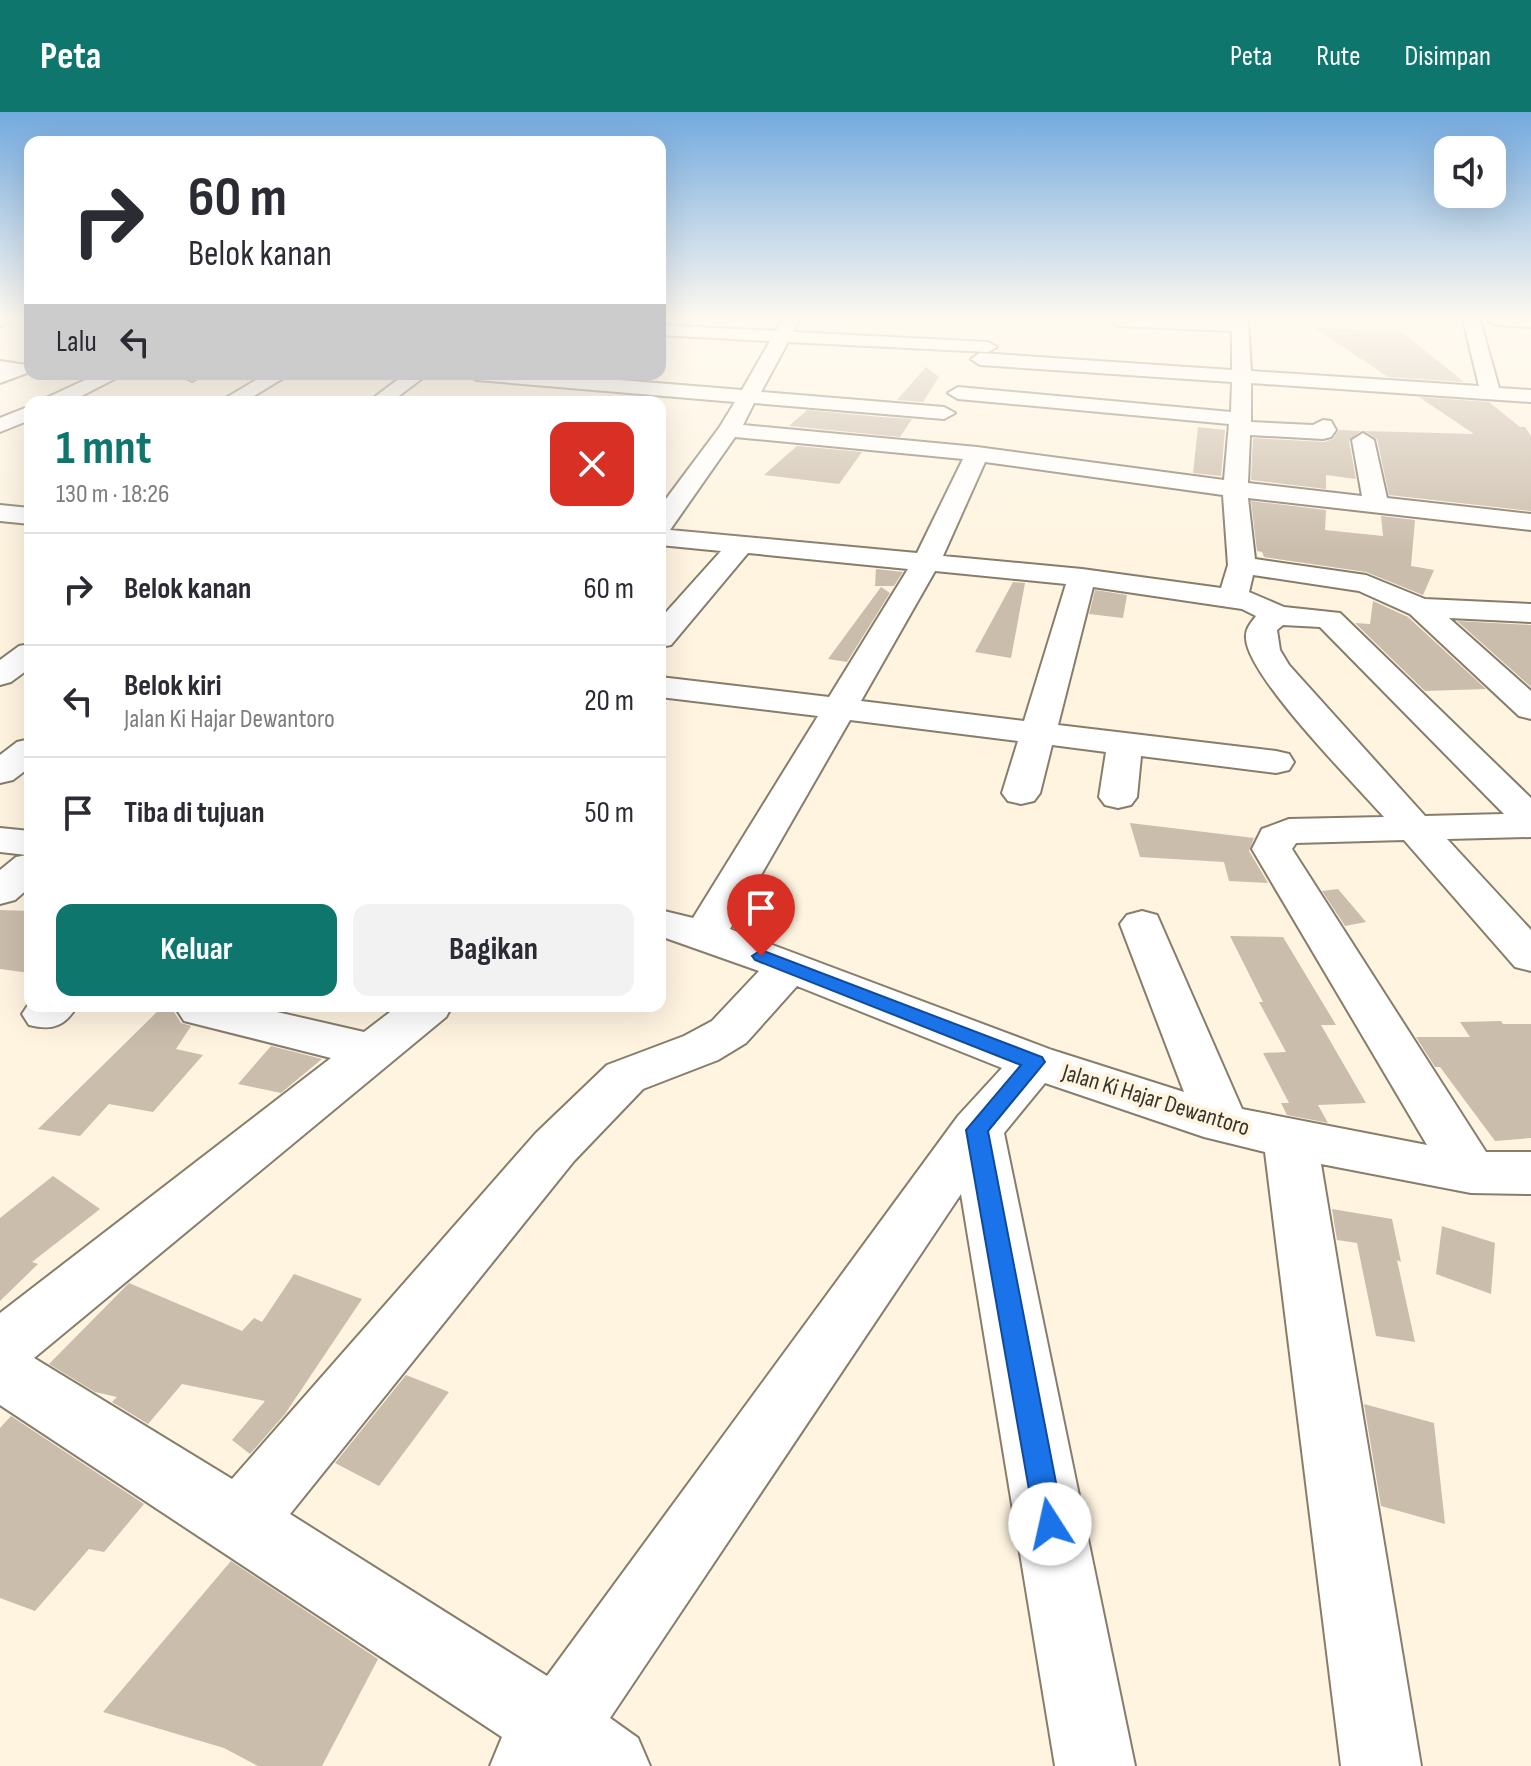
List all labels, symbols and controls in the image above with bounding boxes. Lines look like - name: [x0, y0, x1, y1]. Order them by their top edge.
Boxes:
- text: Peta: [40, 34, 101, 79]
- text: Peta: [1230, 40, 1272, 73]
- text: Rute: [1316, 40, 1360, 73]
- text: Disimpan: [1404, 40, 1491, 73]
- map controls: [1434, 136, 1506, 208]
- button: sound: [1434, 136, 1506, 208]
- text: 60 m: [188, 165, 287, 232]
- icon: right: [56, 168, 160, 272]
- text: Belok kanan: [188, 233, 332, 276]
- icon: left: [113, 320, 157, 364]
- text: Lalu: [56, 324, 97, 360]
- text: 1 mnt: [56, 420, 152, 477]
- button: close: [550, 422, 634, 506]
- text: 130 m · 18:26: [56, 479, 169, 510]
- icon: right: [56, 567, 100, 611]
- text: Belok kanan: [124, 571, 251, 607]
- text: 60 m: [583, 571, 634, 607]
- text: Belok kiri: [124, 668, 222, 704]
- icon: left: [56, 679, 100, 723]
- text: 20 m: [584, 683, 634, 719]
- text: Jalan Ki Hajar Dewantoro: [124, 704, 335, 735]
- icon: arrive: [56, 791, 100, 835]
- text: Tiba di tujuan: [124, 795, 265, 831]
- text: 50 m: [585, 795, 634, 831]
- pin: [727, 874, 795, 956]
- icon: arrive: [739, 886, 783, 930]
- button: Keluar: [56, 904, 337, 996]
- button: Bagikan: [353, 904, 634, 996]
- street label: Jalan Ki Hajar Dewantoro: [1058, 1057, 1253, 1142]
- position arrow: [1008, 1482, 1092, 1566]

